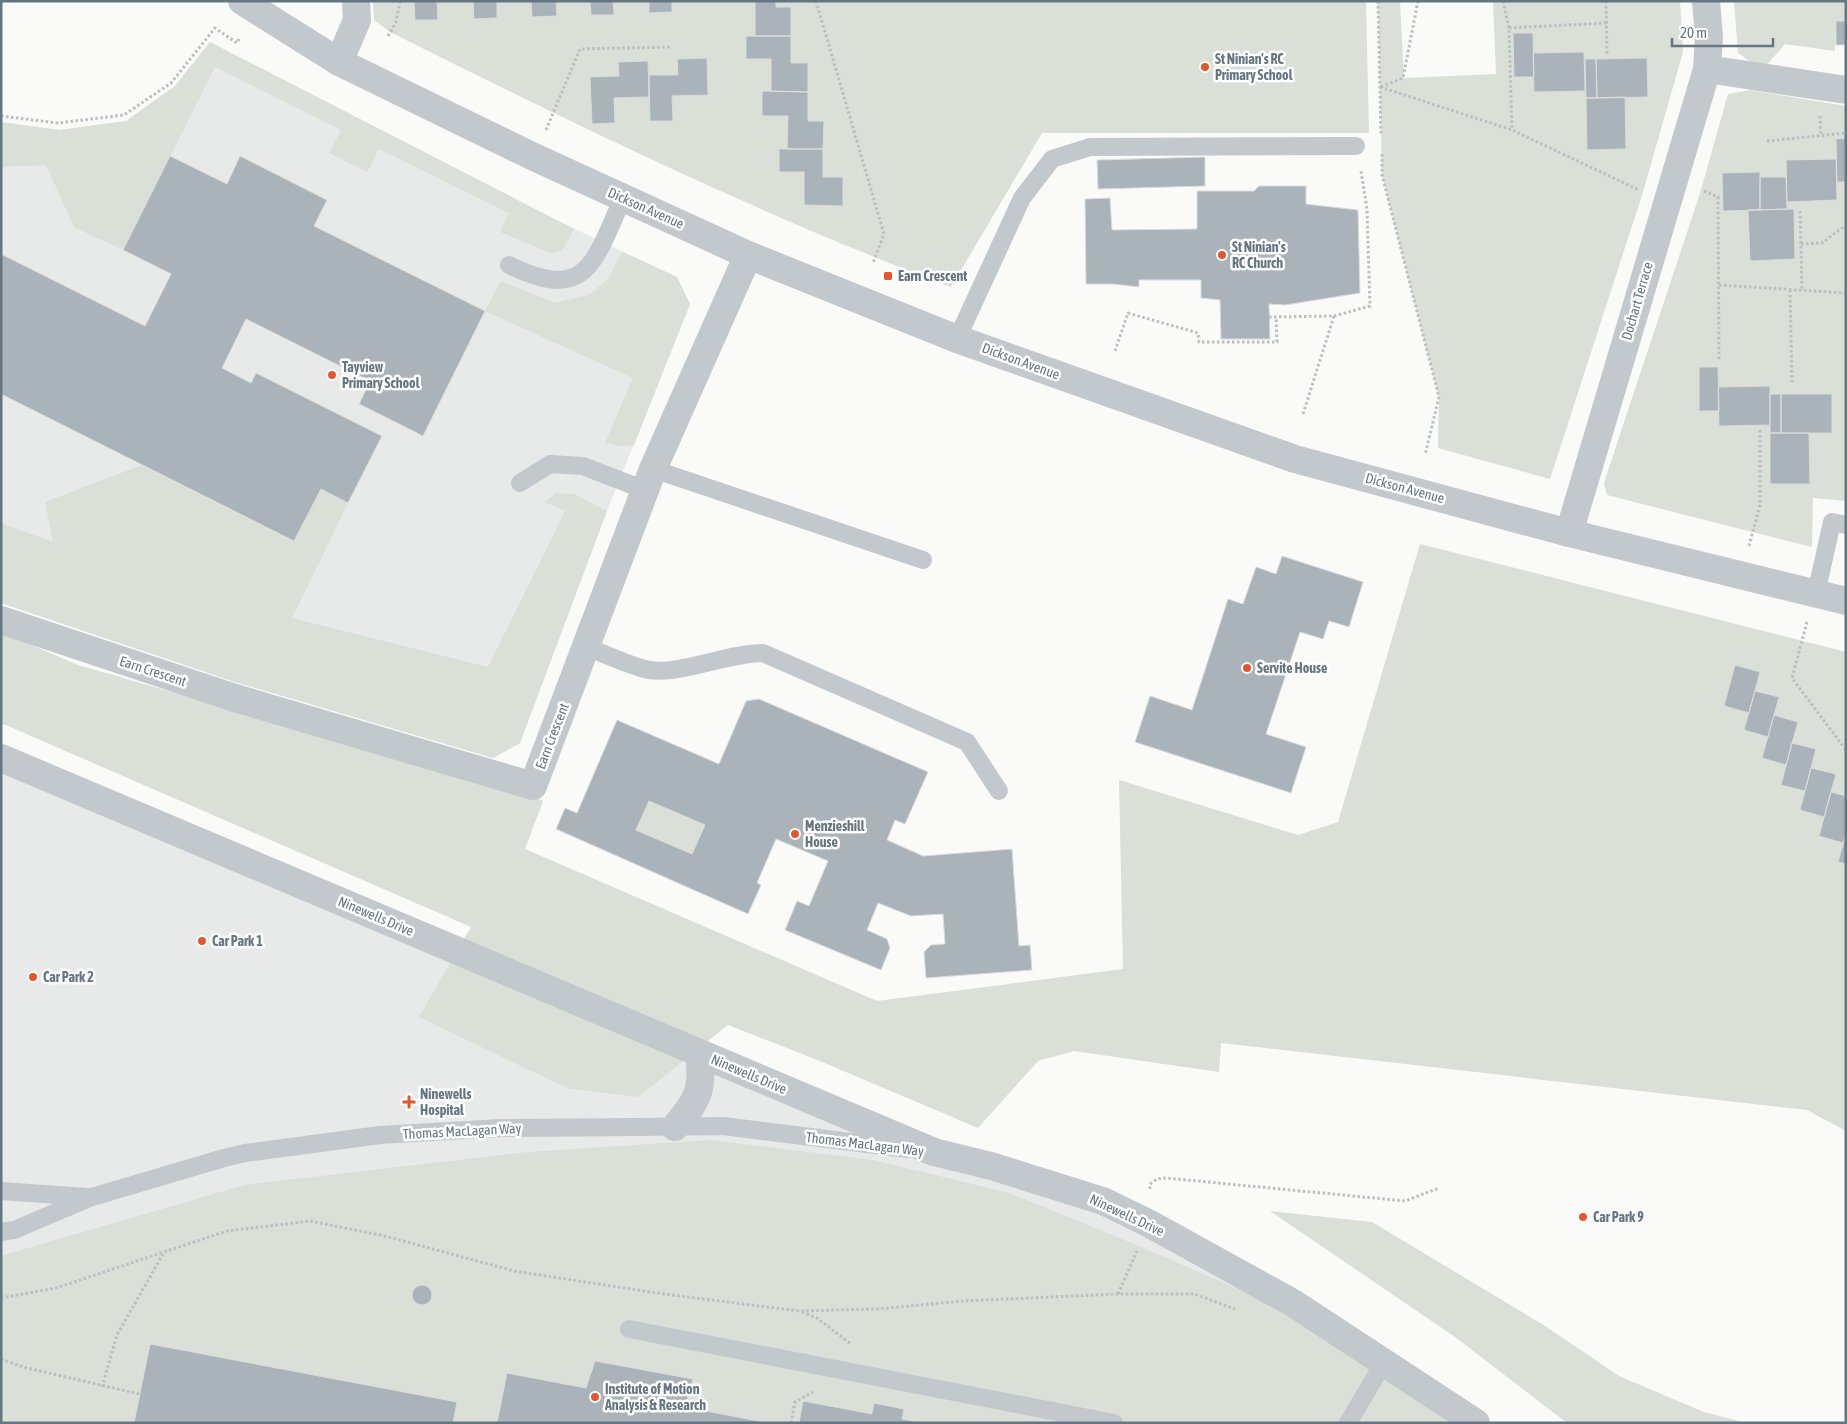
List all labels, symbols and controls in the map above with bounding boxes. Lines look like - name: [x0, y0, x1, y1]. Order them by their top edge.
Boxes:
- scale bar: [1672, 15, 1773, 47]
- text: 20 m: [1680, 24, 1707, 41]
- place label: St Ninian's RC Primary School: [1215, 51, 1293, 83]
- marker: St Ninian's RC Primary School: [1199, 61, 1211, 73]
- street label: Dickson Avenue: [606, 184, 686, 232]
- place label: St Ninian's RC Church: [1232, 239, 1286, 271]
- marker: St Ninian's RC Church: [1216, 249, 1228, 261]
- street label: Dochart Terrace: [1618, 260, 1656, 342]
- place label: Earn Crescent: [898, 268, 967, 284]
- marker: Earn Crescent: [882, 270, 894, 282]
- street label: Dickson Avenue: [980, 340, 1062, 382]
- place label: Tayview Primary School: [342, 359, 420, 391]
- marker: Tayview Primary School: [326, 369, 338, 381]
- street label: Dickson Avenue: [1364, 470, 1446, 506]
- street label: Earn Crescent: [118, 653, 188, 689]
- place label: Servite House: [1257, 660, 1327, 676]
- marker: Servite House: [1241, 662, 1253, 674]
- street label: Earn Crescent: [532, 701, 572, 771]
- place label: Menzieshill House: [805, 818, 865, 850]
- marker: Menzieshill House: [789, 828, 801, 840]
- street label: Ninewells Drive: [336, 893, 416, 939]
- place label: Car Park 1: [212, 933, 263, 949]
- marker: Car Park 1: [196, 935, 208, 947]
- place label: Car Park 2: [43, 969, 94, 985]
- marker: Car Park 2: [27, 971, 39, 983]
- street label: Ninewells Drive: [709, 1051, 789, 1097]
- place label: Ninewells Hospital: [420, 1086, 471, 1118]
- marker: Ninewells Hospital: [402, 1095, 416, 1109]
- street label: Thomas MacLagan Way: [402, 1120, 522, 1142]
- street label: Thomas MacLagan Way: [805, 1129, 925, 1159]
- street label: Ninewells Drive: [1087, 1191, 1167, 1239]
- place label: Car Park 9: [1593, 1209, 1644, 1225]
- marker: Car Park 9: [1577, 1211, 1589, 1223]
- place label: Institute of Motion Analysis & Research: [604, 1381, 706, 1413]
- marker: Institute of Motion Analysis & Research: [589, 1391, 601, 1403]

